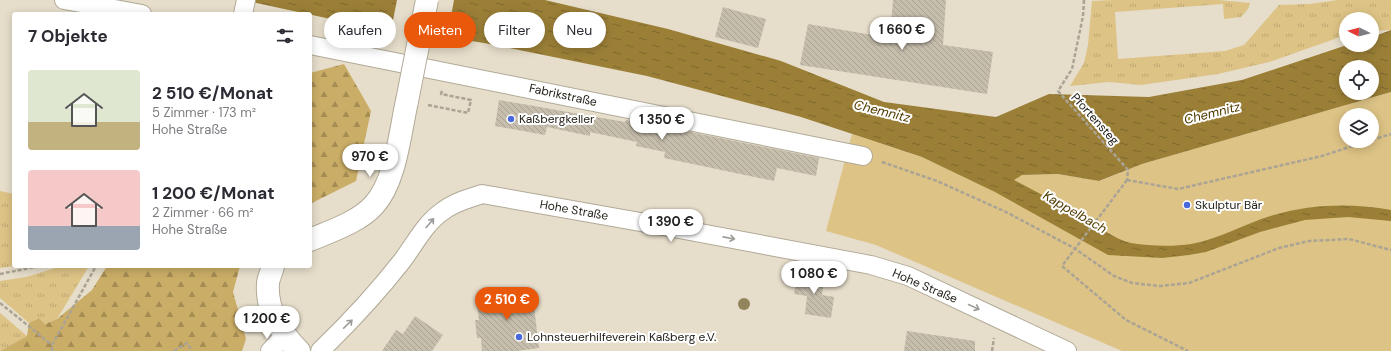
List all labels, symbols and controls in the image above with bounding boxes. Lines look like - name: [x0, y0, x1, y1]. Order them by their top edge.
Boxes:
- chip: Kaufen: [324, 12, 396, 48]
- chip: Mieten: [404, 12, 476, 48]
- chip: Filter: [484, 12, 545, 48]
- chip: Neu: [553, 12, 606, 48]
- north arrow: [1339, 12, 1379, 52]
- map controls: [1339, 12, 1379, 148]
- pin: 1 660 €: [865, 17, 939, 51]
- text: 1 660 €: [879, 21, 925, 38]
- text: 7 Objekte: [28, 25, 108, 47]
- icon: filters: [274, 25, 296, 47]
- button: locate: [1339, 60, 1379, 100]
- street label: Fabrikstraße: [528, 80, 599, 110]
- text: 2 510 €/Monat: [152, 82, 273, 104]
- icon: home: [60, 86, 108, 134]
- street label: Pfortensteg: [1068, 90, 1123, 148]
- water label: Chemnitz: [852, 96, 913, 126]
- water label: Chemnitz: [1182, 98, 1243, 128]
- text: 5 Zimmer · 173 m²: [152, 104, 256, 121]
- pin: 1 350 €: [625, 107, 699, 141]
- button: layers: [1339, 108, 1379, 148]
- place label: Kaßbergkeller: [519, 111, 595, 127]
- text: 1 350 €: [639, 111, 685, 128]
- marker: Kaßbergkeller: [506, 114, 516, 124]
- text: Hohe Straße: [152, 121, 227, 138]
- pin: 970 €: [342, 144, 398, 178]
- text: 970 €: [351, 148, 389, 165]
- text: 1 200 €/Monat: [152, 182, 275, 204]
- icon: home: [60, 186, 108, 234]
- water label: Kappelbach: [1040, 187, 1110, 237]
- street label: Hohe Straße: [538, 196, 610, 224]
- place label: Skulptur Bär: [1195, 197, 1263, 213]
- marker: Skulptur Bär: [1182, 200, 1192, 210]
- text: 2 Zimmer · 66 m²: [152, 204, 254, 221]
- pin: 1 390 €: [634, 209, 708, 243]
- text: 1 390 €: [648, 213, 694, 230]
- one-way arrow: [425, 218, 434, 229]
- text: Hohe Straße: [152, 221, 227, 238]
- one-way arrow: [722, 235, 735, 243]
- pin: 1 080 €: [777, 261, 851, 295]
- text: 1 080 €: [790, 265, 838, 282]
- street label: Hohe Straße: [890, 265, 960, 307]
- pin: 2 510 €: [470, 287, 544, 321]
- text: 2 510 €: [484, 291, 530, 308]
- one-way arrow: [968, 304, 980, 311]
- pin: 1 200 €: [230, 306, 304, 340]
- text: 1 200 €: [244, 310, 290, 327]
- one-way arrow: [343, 319, 353, 329]
- place label: Lohnsteuerhilfeverein Kaßberg e.V.: [527, 329, 716, 345]
- marker: Lohnsteuerhilfeverein Kaßberg e.V.: [514, 332, 524, 342]

